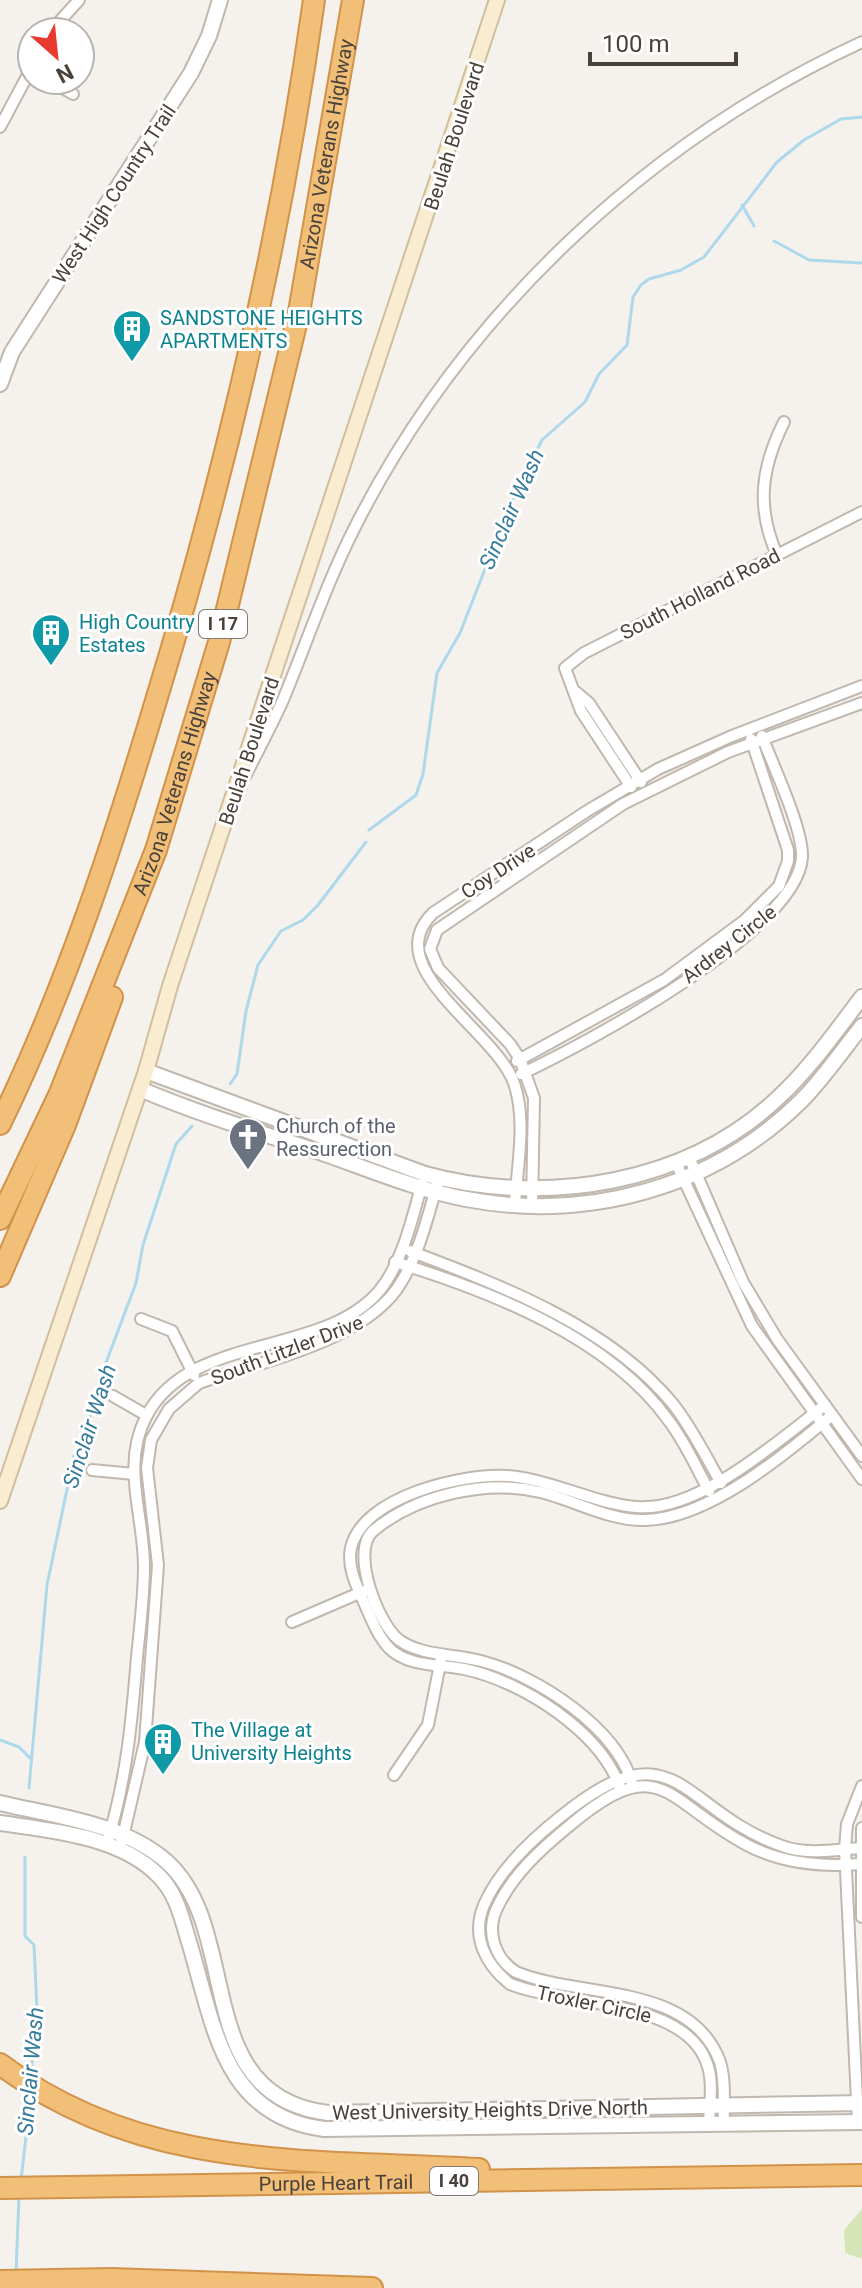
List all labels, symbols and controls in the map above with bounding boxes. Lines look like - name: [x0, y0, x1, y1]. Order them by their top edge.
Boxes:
- north arrow: [16, 16, 96, 96]
- scale bar: [590, 16, 736, 66]
- text: 100 m: [602, 30, 669, 58]
- street label: Arizona Veterans Highway: [295, 37, 358, 271]
- text: N: [52, 59, 77, 88]
- street label: Beulah Boulevard: [419, 59, 489, 213]
- street label: West High Country Trail: [47, 100, 181, 288]
- place label: SANDSTONE HEIGHTS APARTMENTS: [160, 306, 363, 353]
- building icon: SANDSTONE HEIGHTS APARTMENTS: [111, 308, 153, 363]
- water label: Sinclair Wash: [474, 445, 549, 573]
- street label: South Holland Road: [616, 543, 784, 645]
- place label: High Country Estates: [79, 610, 195, 657]
- road number: I 17: [199, 610, 247, 638]
- building icon: High Country Estates: [30, 612, 72, 667]
- street label: Arizona Veterans Highway: [127, 668, 221, 898]
- street label: Beulah Boulevard: [214, 674, 284, 828]
- street label: Coy Drive: [456, 838, 540, 904]
- street label: Ardrey Circle: [677, 900, 781, 988]
- place label: Church of the Ressurection: [276, 1114, 396, 1161]
- church icon: Church of the Ressurection: [227, 1116, 269, 1171]
- street label: South Litzler Drive: [208, 1310, 366, 1390]
- water label: Sinclair Wash: [58, 1361, 121, 1491]
- place label: The Village at University Heights: [191, 1718, 352, 1765]
- building icon: The Village at University Heights: [142, 1721, 184, 1776]
- street label: Troxler Circle: [535, 1980, 653, 2028]
- water label: Sinclair Wash: [12, 2006, 49, 2136]
- street label: West University Heights Drive North: [332, 2095, 648, 2125]
- road number: I 40: [430, 2167, 478, 2195]
- street label: Purple Heart Trail: [259, 2170, 413, 2196]

